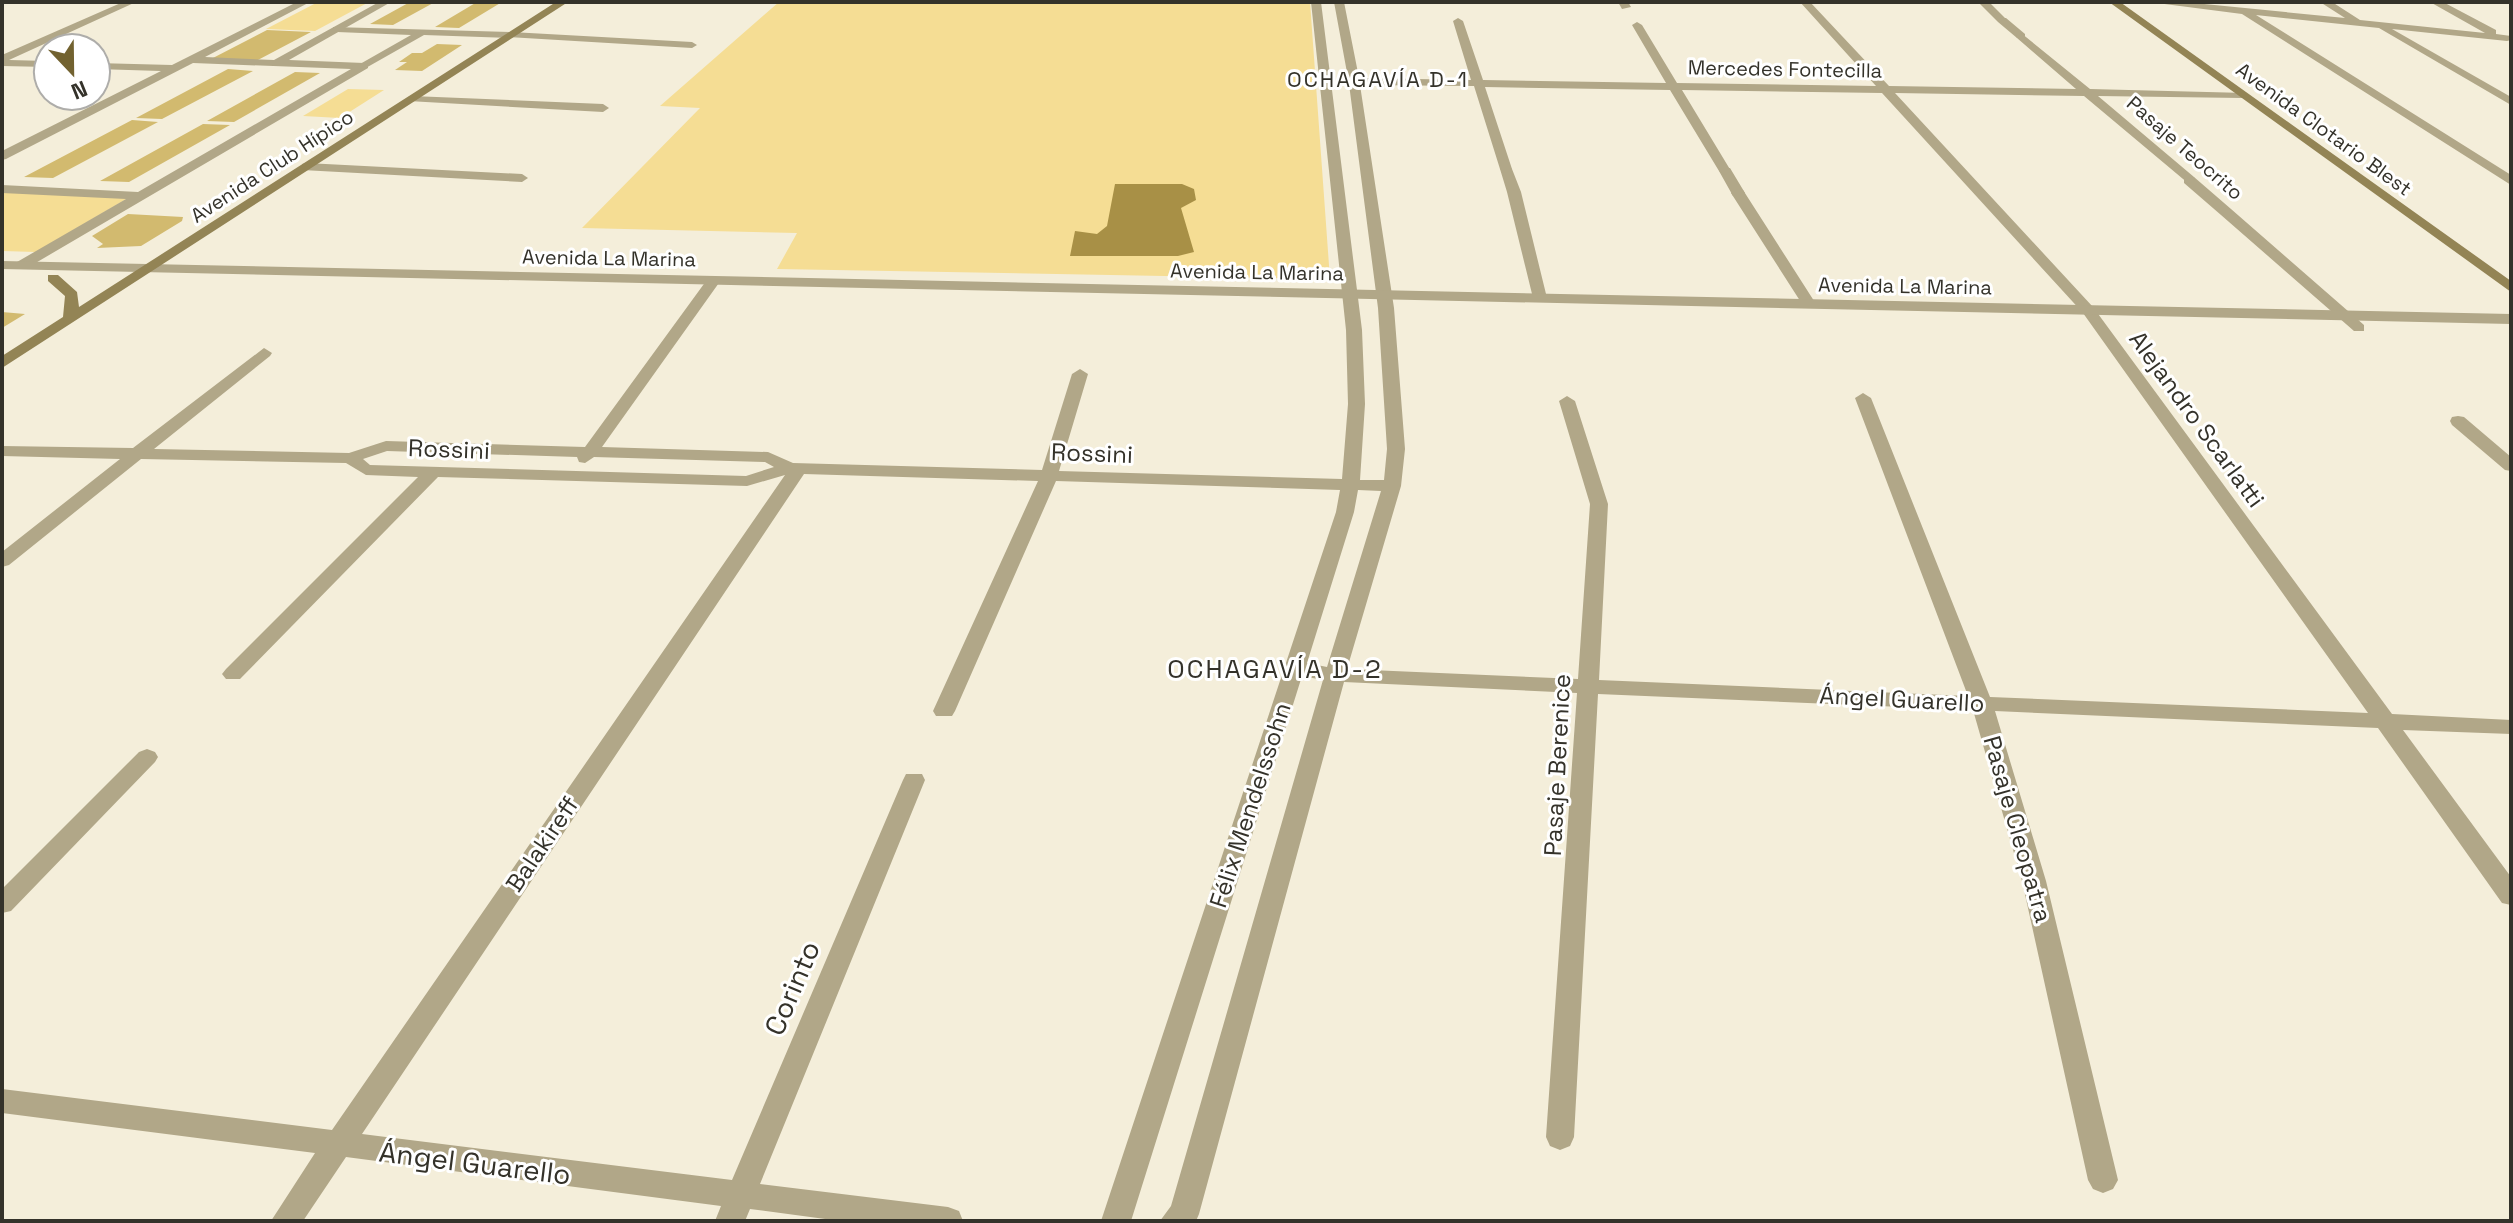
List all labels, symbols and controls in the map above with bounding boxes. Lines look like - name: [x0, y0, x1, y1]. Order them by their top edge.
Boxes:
- north arrow: [32, 32, 112, 112]
- street label: Mercedes Fontecilla: [1688, 54, 1882, 84]
- street label: Avenida Clotario Blest: [2231, 56, 2417, 202]
- district label: OCHAGAVÍA D-1: [1287, 65, 1469, 93]
- text: N: [67, 75, 92, 106]
- street label: Pasaje Teocrito: [2121, 90, 2249, 206]
- street label: Avenida Club Hípico: [186, 104, 358, 228]
- street label: Avenida La Marina: [522, 243, 696, 273]
- street label: Avenida La Marina: [1170, 257, 1344, 287]
- street label: Avenida La Marina: [1818, 271, 1992, 301]
- street label: Alejandro Scarlatti: [2122, 325, 2272, 513]
- street label: Rossini: [408, 432, 490, 466]
- street label: Rossini: [1051, 436, 1133, 470]
- district label: OCHAGAVÍA D-2: [1167, 652, 1383, 686]
- street label: Pasaje Berenice: [1537, 673, 1577, 857]
- street label: Ángel Guarello: [1819, 679, 1985, 719]
- street label: Félix Mendelssohn: [1202, 698, 1298, 912]
- street label: Pasaje Cleopatra: [1977, 732, 2060, 926]
- street label: Balakireff: [499, 790, 585, 898]
- street label: Corinto: [756, 935, 828, 1041]
- street label: Ángel Guarello: [377, 1133, 573, 1193]

